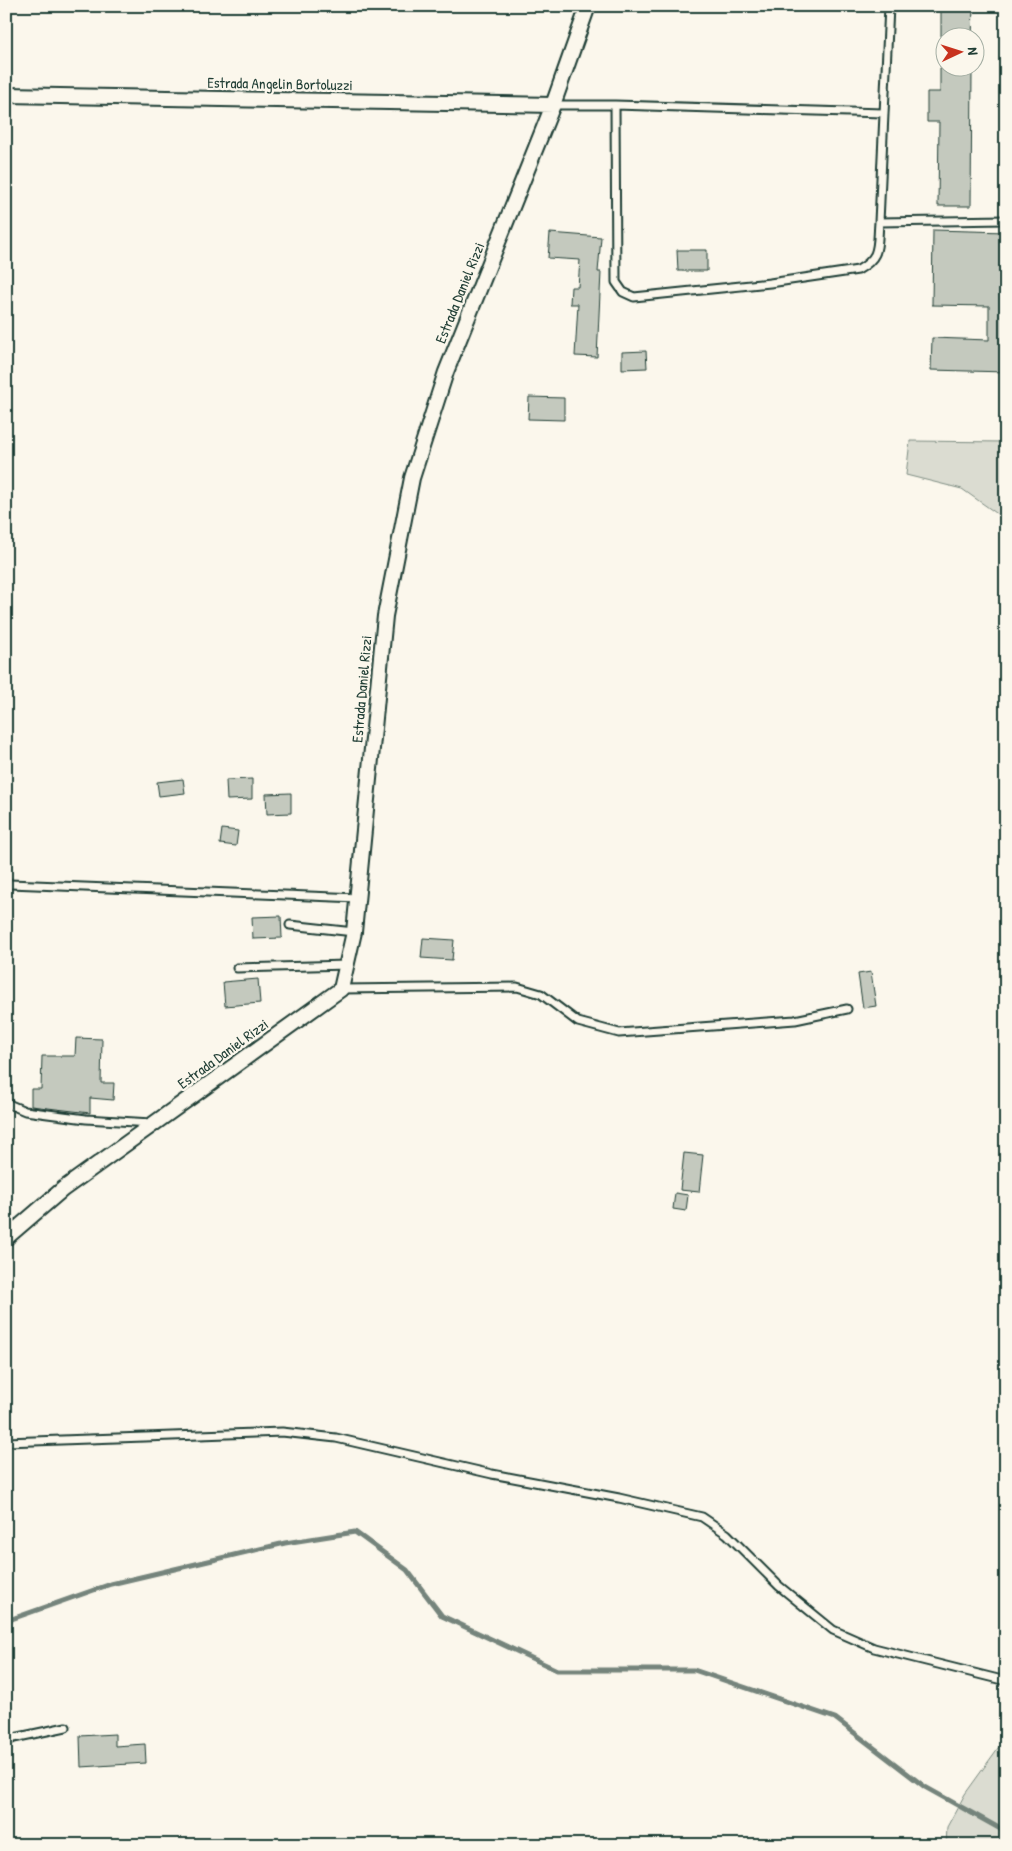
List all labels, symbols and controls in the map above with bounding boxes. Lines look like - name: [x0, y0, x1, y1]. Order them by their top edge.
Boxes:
- north arrow: [934, 28, 984, 78]
- text: N: [964, 47, 983, 56]
- street label: Estrada Angelin Bortoluzzi: [207, 72, 353, 95]
- street label: Estrada Daniel Rizzi: [430, 239, 489, 347]
- street label: Estrada Daniel Rizzi: [346, 635, 377, 743]
- street label: Estrada Daniel Rizzi: [173, 1014, 272, 1094]

